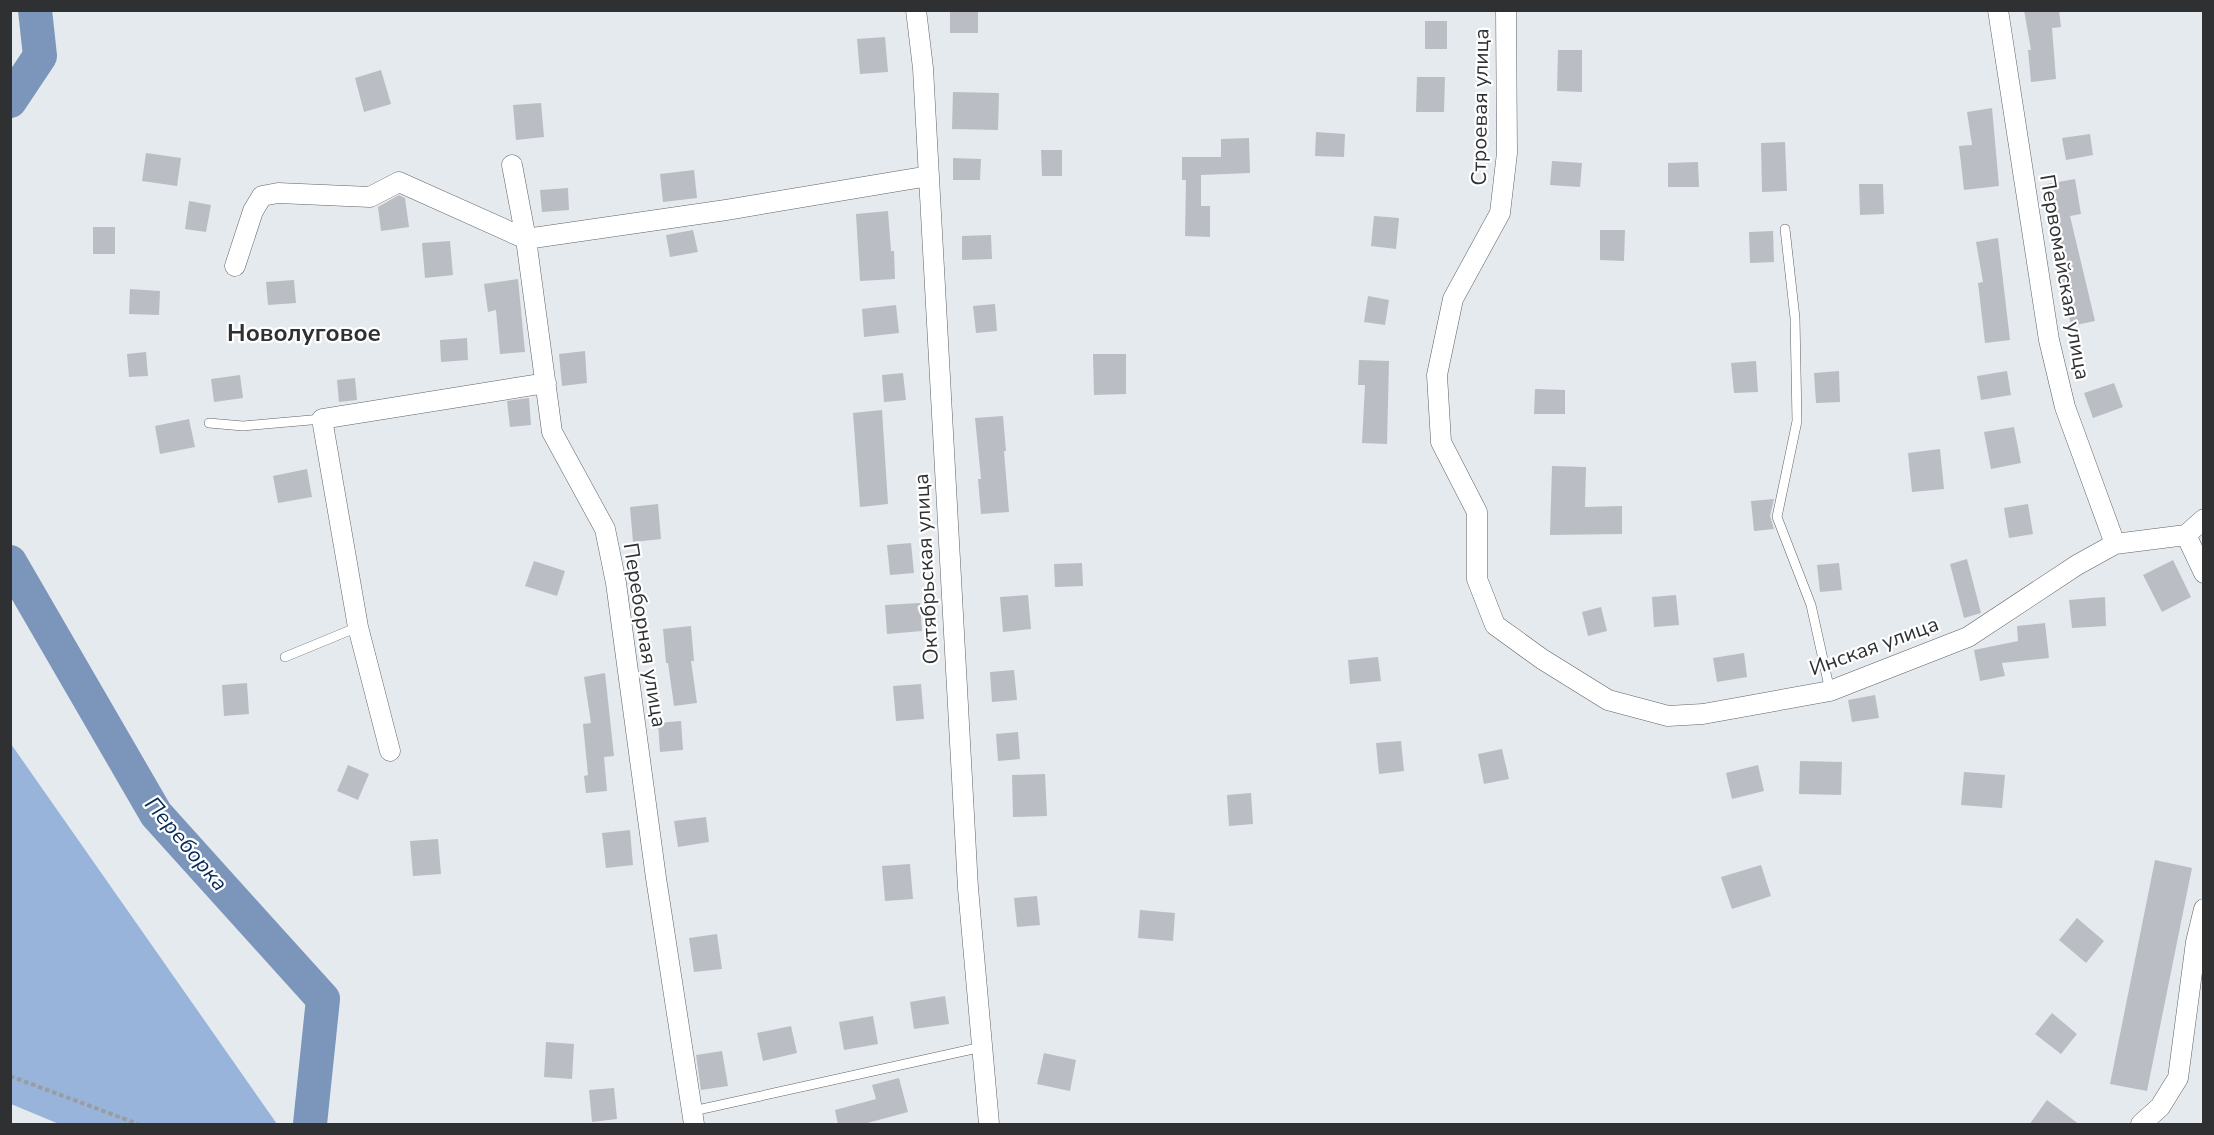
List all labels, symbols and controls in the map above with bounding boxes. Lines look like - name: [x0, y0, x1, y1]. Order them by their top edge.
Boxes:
- street label: Строевая улица: [1465, 28, 1495, 186]
- street label: Первомайская улица: [2033, 172, 2097, 382]
- district label: Новолуговое: [227, 317, 381, 349]
- street label: Октябрьская улица: [907, 473, 945, 665]
- street label: Переборная улица: [617, 541, 673, 729]
- street label: Инская улица: [1806, 610, 1942, 682]
- water label: Переборка: [138, 790, 234, 898]

